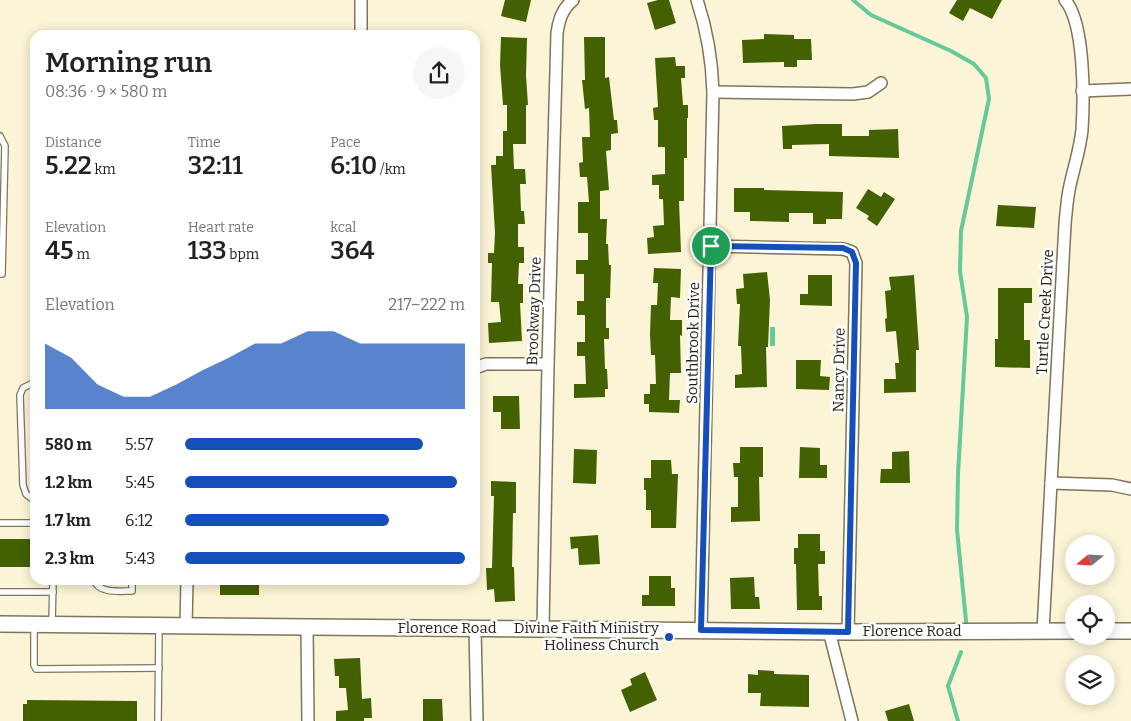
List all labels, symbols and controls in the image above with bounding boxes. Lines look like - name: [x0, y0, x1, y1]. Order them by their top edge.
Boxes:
- text: Morning run: [45, 46, 212, 79]
- button: share: [413, 47, 465, 99]
- text: 08:36 · 9 × 580 m: [45, 82, 167, 101]
- text: Distance: [45, 134, 102, 151]
- text: Time: [188, 134, 221, 151]
- text: Pace: [330, 134, 361, 151]
- text: 5.22: [45, 151, 92, 181]
- text: 32:11: [188, 151, 243, 181]
- text: 6:10: [330, 151, 377, 181]
- text: km: [92, 161, 116, 178]
- text: /km: [377, 161, 406, 178]
- text: Elevation: [45, 219, 106, 236]
- text: Heart rate: [188, 219, 254, 236]
- text: kcal: [330, 219, 356, 236]
- pin: [690, 225, 732, 267]
- icon: arrive: [697, 232, 725, 260]
- text: 45: [45, 236, 74, 266]
- text: 133: [188, 236, 227, 266]
- text: 364: [330, 236, 375, 266]
- text: m: [74, 246, 90, 263]
- text: bpm: [227, 246, 259, 263]
- street label: Turtle Creek Drive: [1033, 249, 1057, 375]
- street label: Brookway Drive: [523, 256, 545, 366]
- street label: Southbrook Drive: [683, 282, 703, 404]
- text: Elevation: [45, 295, 115, 314]
- text: 217–222 m: [388, 295, 465, 314]
- street label: Nancy Drive: [829, 328, 849, 412]
- text: 580 m: [45, 435, 92, 454]
- text: 5:57: [125, 435, 153, 454]
- text: 1.2 km: [45, 473, 92, 492]
- text: 5:45: [125, 473, 155, 492]
- text: 1.7 km: [45, 511, 91, 530]
- text: 6:12: [125, 511, 153, 530]
- north arrow: [1065, 535, 1115, 585]
- map controls: [1065, 535, 1115, 705]
- text: 2.3 km: [45, 549, 94, 568]
- text: 5:43: [125, 549, 155, 568]
- button: locate: [1065, 595, 1115, 645]
- street label: Florence Road: [397, 619, 497, 637]
- place label: Divine Faith Ministry Holiness Church: [514, 619, 660, 654]
- street label: Florence Road: [862, 622, 962, 640]
- marker: Divine Faith Ministry Holiness Church: [663, 631, 675, 643]
- button: layers: [1065, 655, 1115, 705]

